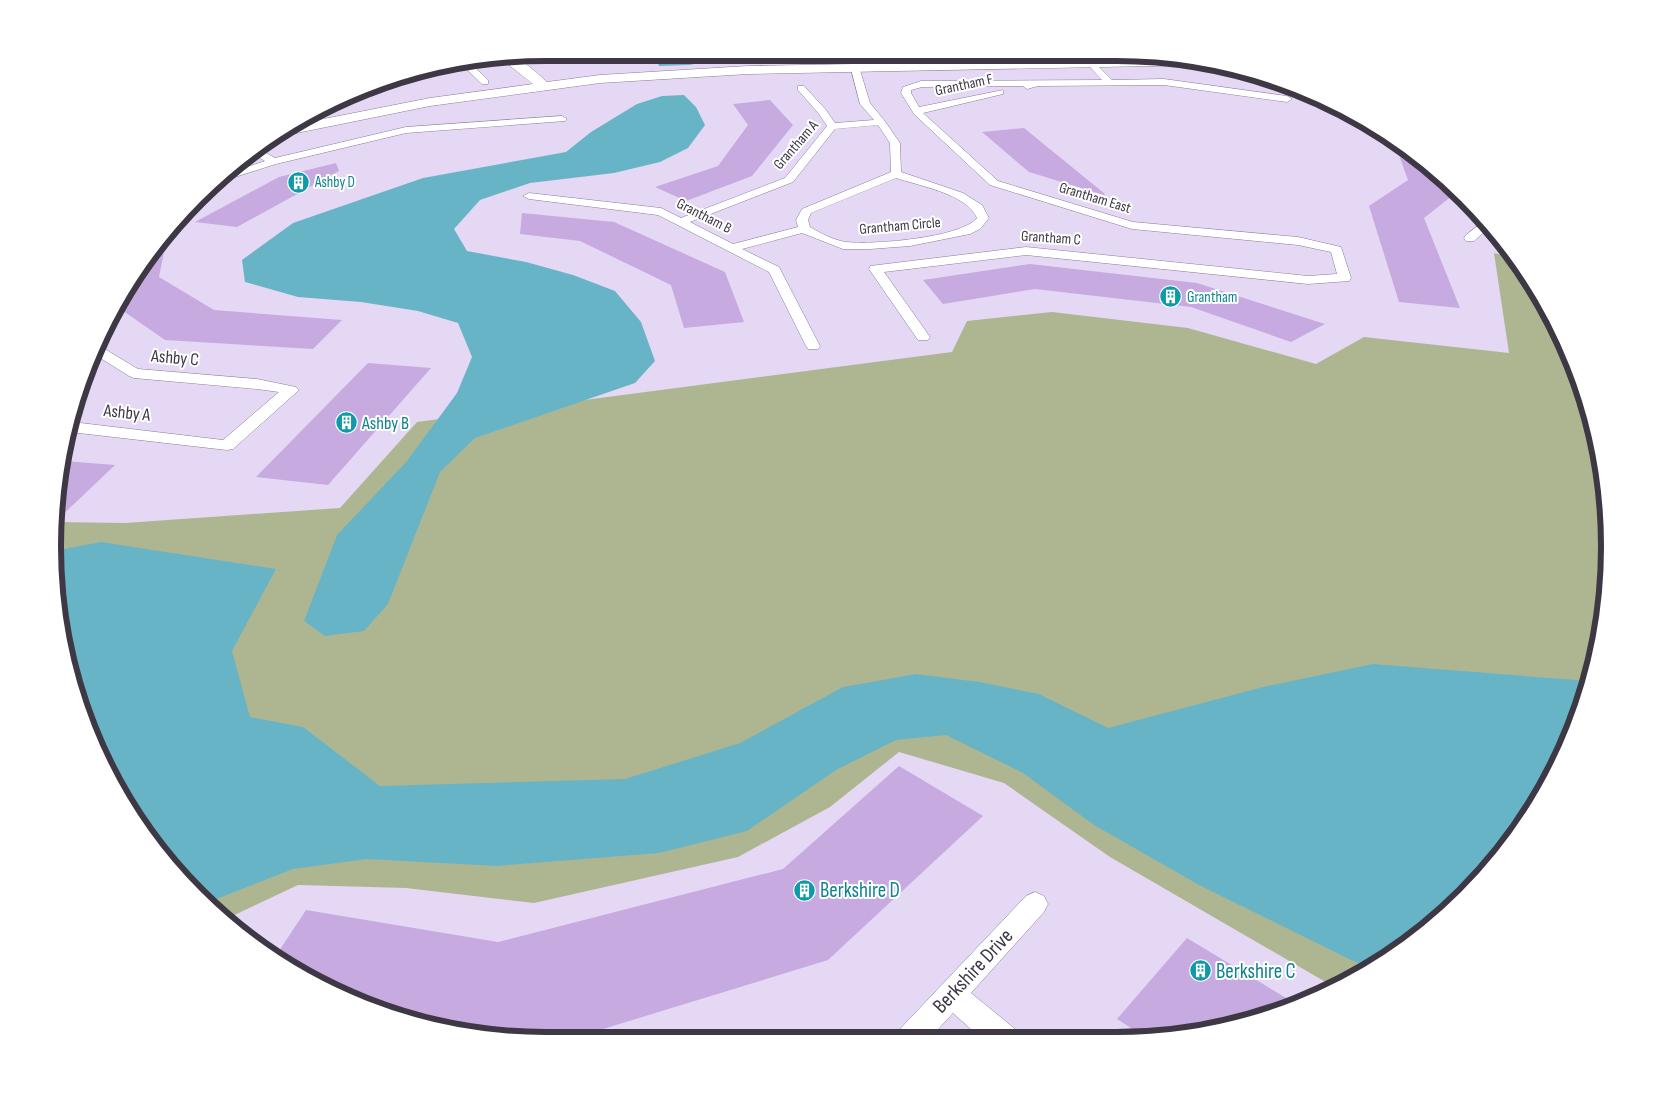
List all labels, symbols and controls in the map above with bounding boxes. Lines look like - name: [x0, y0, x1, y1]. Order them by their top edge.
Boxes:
- street label: Grantham F: [933, 70, 995, 100]
- street label: Grantham A: [769, 116, 823, 174]
- building icon: Ashby D: [287, 170, 311, 194]
- place label: Ashby D: [314, 173, 355, 192]
- street label: Grantham East: [1057, 178, 1134, 218]
- street label: Grantham B: [673, 194, 735, 238]
- street label: Grantham Circle: [859, 213, 941, 239]
- street label: Grantham C: [1020, 226, 1082, 250]
- building icon: Grantham: [1159, 285, 1183, 309]
- place label: Grantham: [1187, 288, 1237, 307]
- street label: Ashby C: [149, 345, 200, 371]
- street label: Ashby A: [102, 400, 152, 426]
- building icon: Ashby B: [334, 411, 358, 435]
- place label: Ashby B: [361, 413, 409, 434]
- building icon: Berkshire D: [792, 878, 816, 902]
- place label: Berkshire D: [820, 878, 900, 903]
- street label: Berkshire Drive: [928, 924, 1018, 1018]
- building icon: Berkshire C: [1188, 959, 1212, 983]
- place label: Berkshire C: [1216, 959, 1296, 984]

